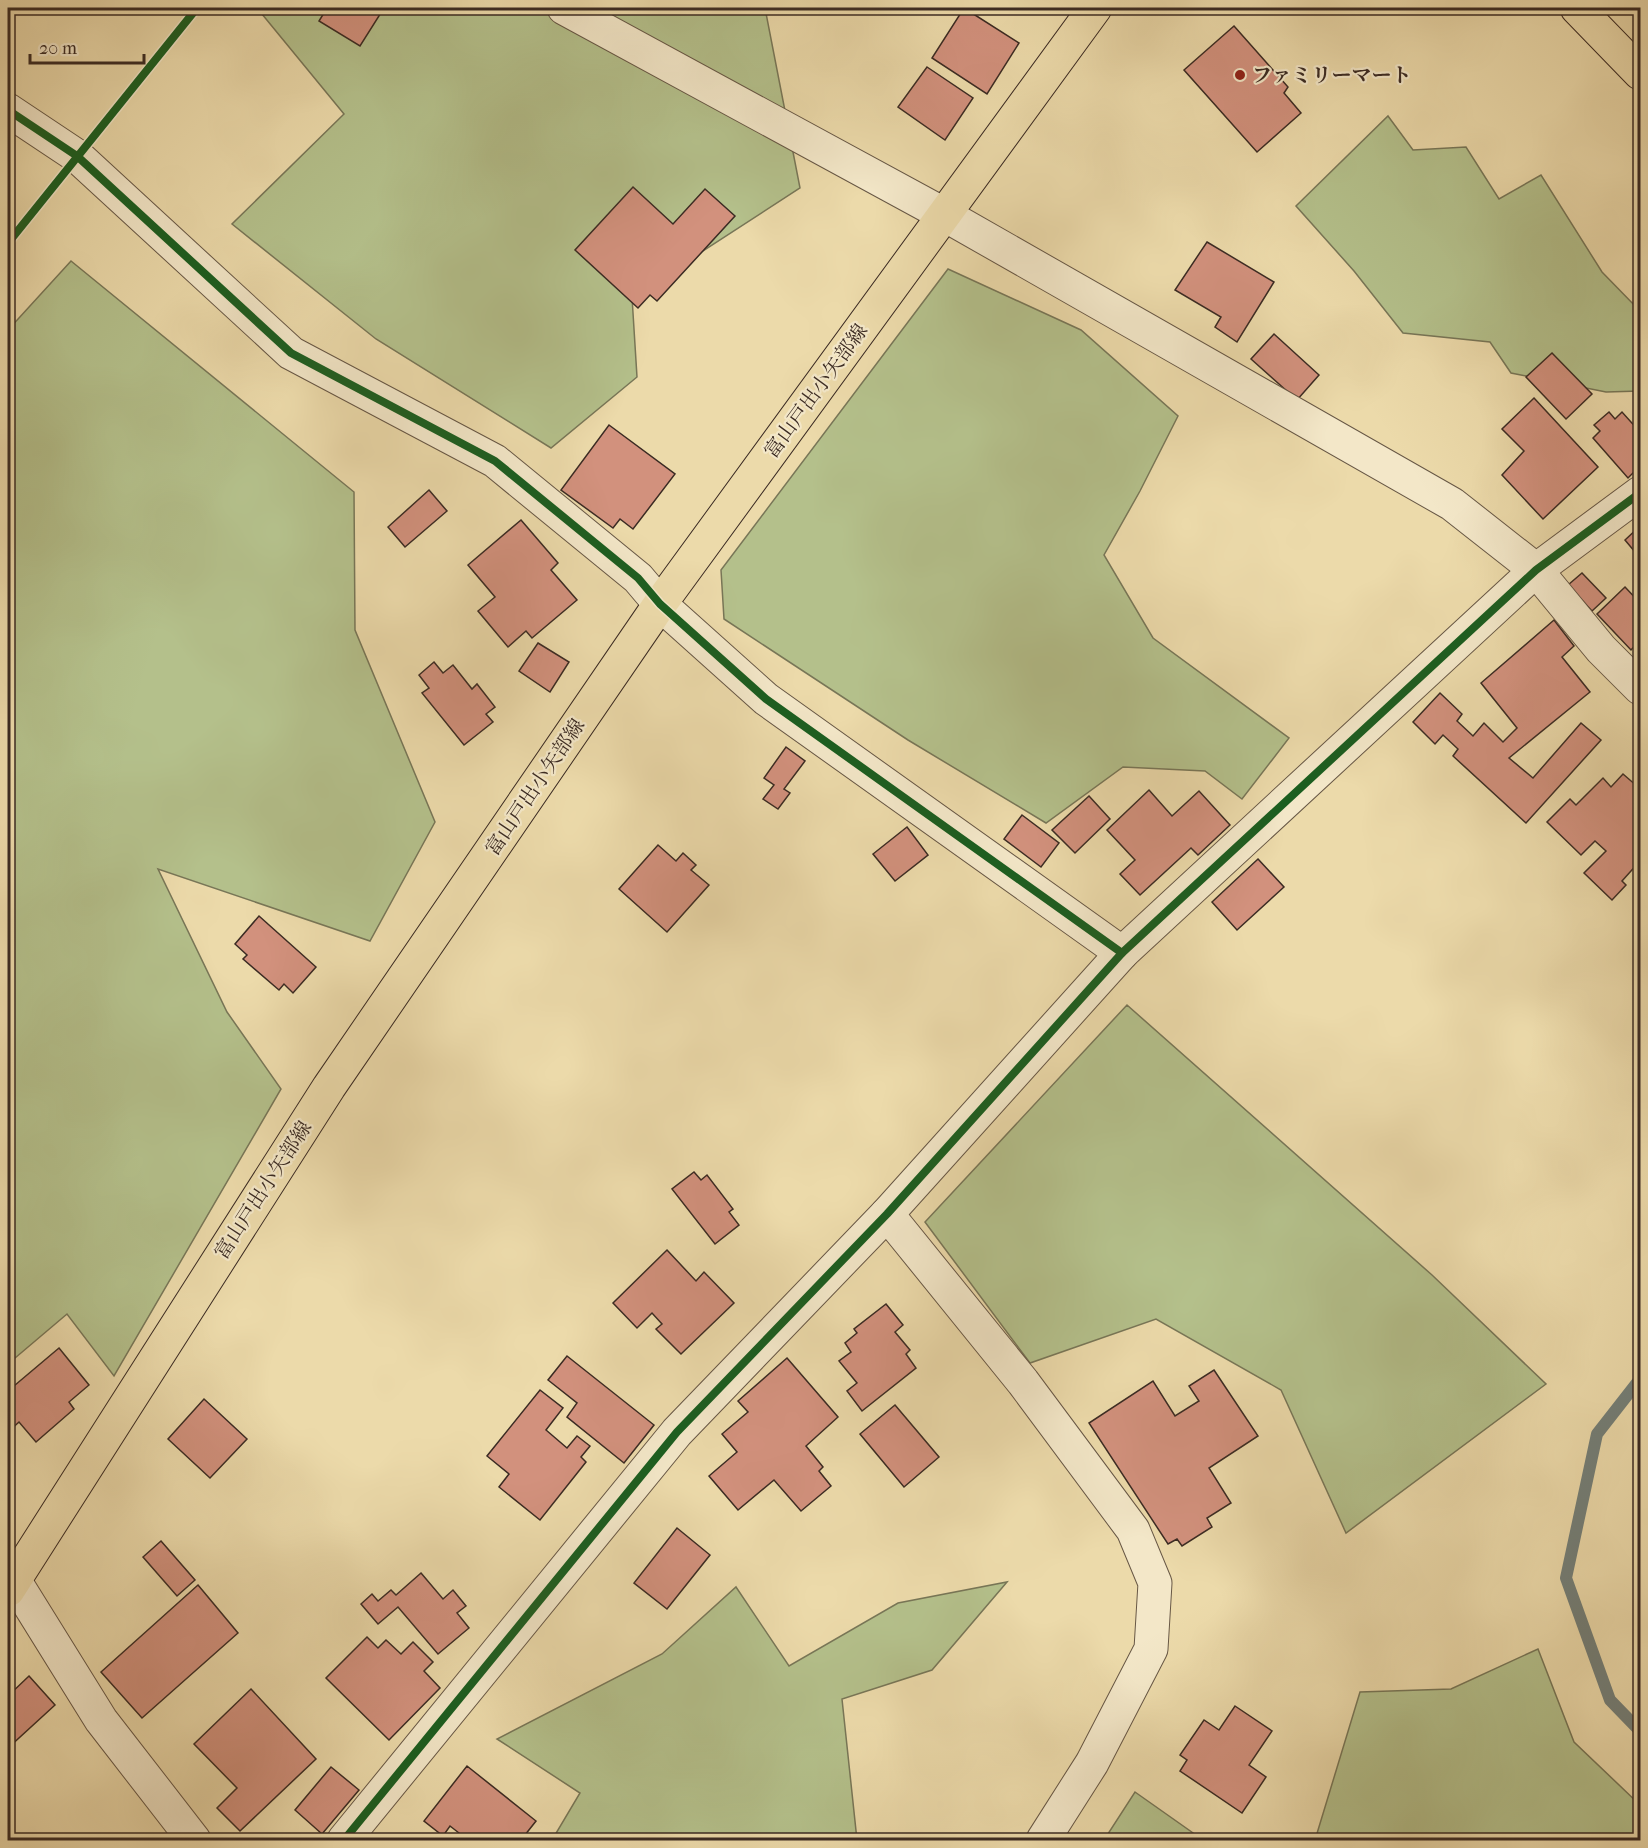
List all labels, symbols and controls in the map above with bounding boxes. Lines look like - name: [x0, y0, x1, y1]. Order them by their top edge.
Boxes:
- scale bar: [30, 27, 144, 65]
- text: 20 m: [39, 38, 77, 59]
- place label: ファミリーマート: [1252, 64, 1412, 87]
- marker: ファミリーマート: [1233, 68, 1247, 82]
- street label: 富山戸出小矢部線: [760, 320, 872, 462]
- street label: 富山戸出小矢部線: [481, 714, 589, 860]
- street label: 富山戸出小矢部線: [210, 1117, 316, 1263]

